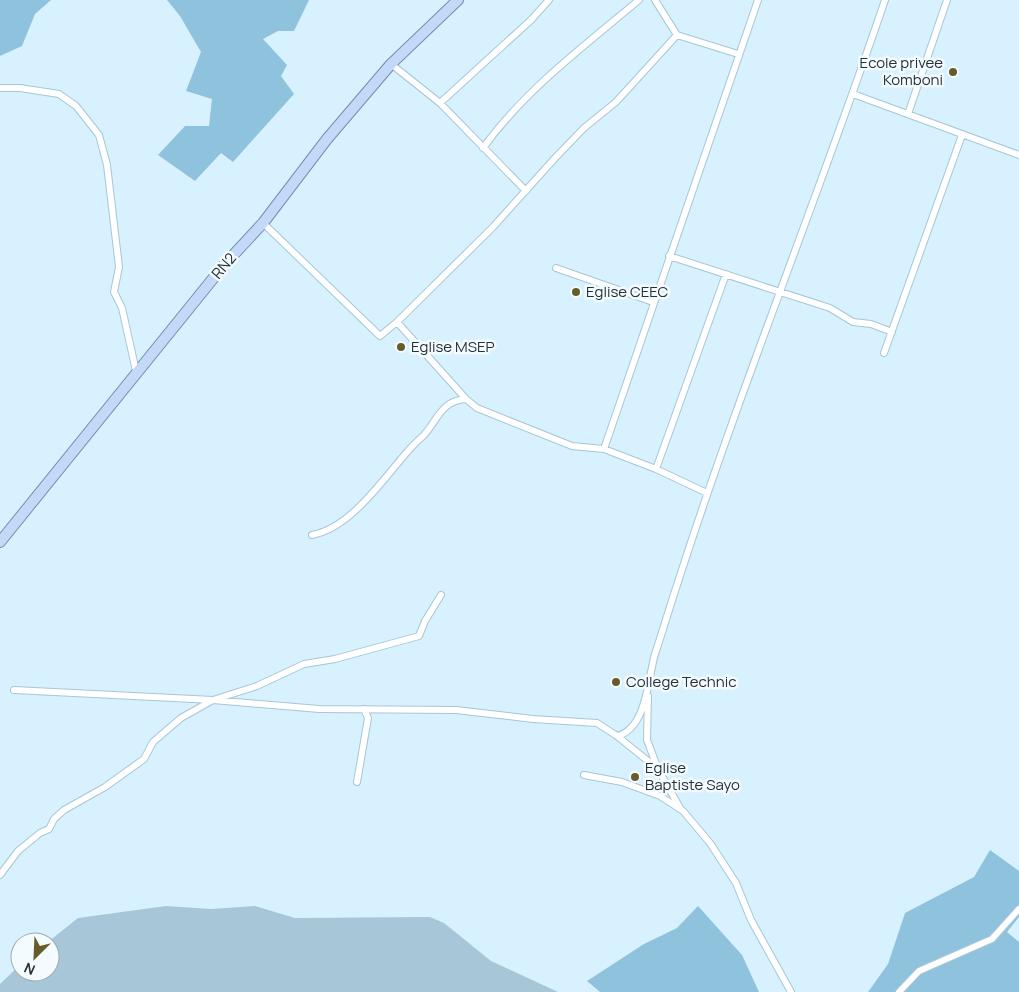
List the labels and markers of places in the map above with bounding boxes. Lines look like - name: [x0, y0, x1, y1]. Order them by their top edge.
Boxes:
- place label: Ecole privee Komboni: [860, 52, 943, 90]
- marker: Ecole privee Komboni: [947, 66, 959, 78]
- place label: Eglise CEEC: [586, 281, 669, 302]
- marker: Eglise CEEC: [570, 286, 582, 298]
- place label: Eglise MSEP: [411, 336, 495, 357]
- marker: Eglise MSEP: [395, 341, 407, 353]
- place label: College Technic: [626, 671, 736, 692]
- marker: College Technic: [610, 676, 622, 688]
- place label: Eglise Baptiste Sayo: [645, 757, 740, 795]
- marker: Eglise Baptiste Sayo: [629, 771, 641, 783]

